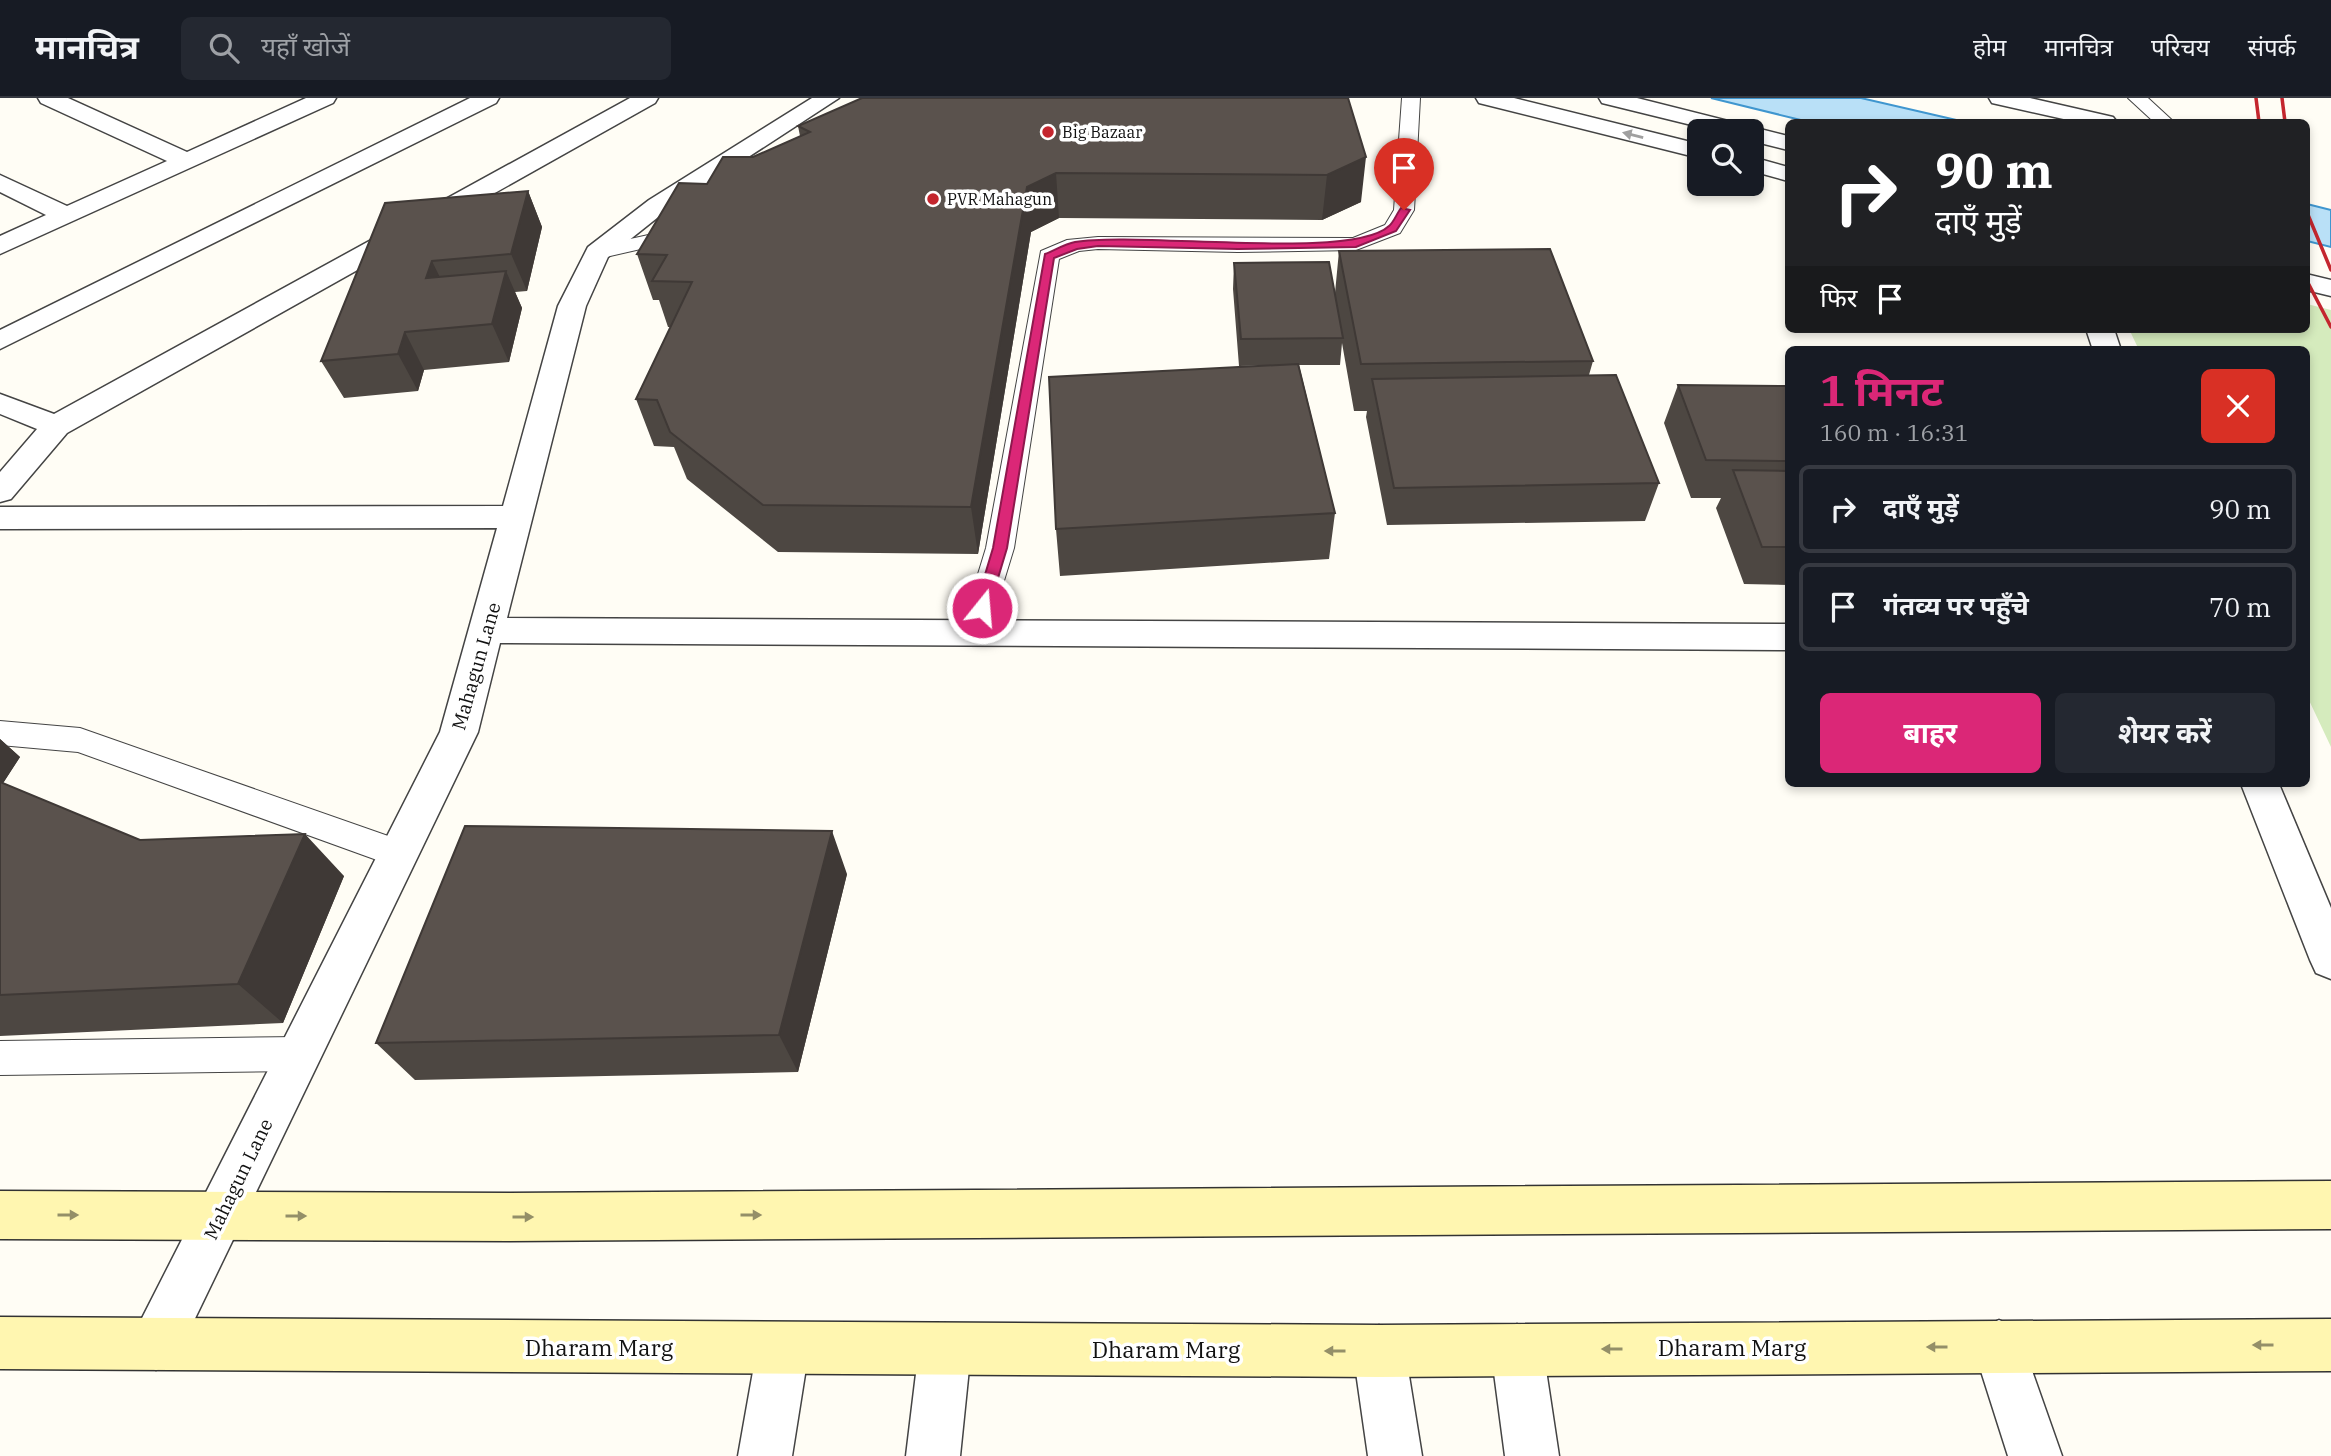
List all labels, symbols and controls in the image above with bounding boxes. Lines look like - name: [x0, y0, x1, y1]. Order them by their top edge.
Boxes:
- search box: [181, 17, 671, 80]
- text: मानचित्र: [35, 25, 139, 68]
- icon: search: [205, 29, 243, 67]
- text: यहाँ खोजें: [261, 29, 350, 63]
- text: होम: [1973, 31, 2006, 63]
- text: मानचित्र: [2044, 31, 2113, 63]
- text: परिचय: [2151, 31, 2210, 63]
- text: संपर्क: [2248, 31, 2296, 63]
- map controls: [1687, 119, 1764, 196]
- button: search: [1687, 119, 1764, 196]
- place label: Big Bazaar: [1062, 122, 1142, 142]
- marker: Big Bazaar: [1040, 124, 1056, 140]
- one-way arrow: [1622, 129, 1644, 140]
- pin: [1374, 138, 1434, 210]
- text: 90 m: [1935, 138, 2053, 201]
- icon: right: [1820, 147, 1911, 238]
- icon: arrive: [1385, 149, 1423, 187]
- place label: PVR Mahagun: [947, 189, 1052, 209]
- marker: PVR Mahagun: [925, 191, 941, 207]
- text: दाएँ मुड़ें: [1935, 200, 2022, 242]
- text: फिर: [1820, 280, 1857, 314]
- icon: arrive: [1871, 280, 1909, 318]
- text: 1 मिनट: [1820, 363, 1943, 418]
- button: close: [2201, 369, 2275, 443]
- text: 160 m · 16:31: [1820, 417, 1969, 447]
- icon: right: [1824, 490, 1862, 528]
- text: दाएँ मुड़ें: [1883, 490, 1959, 524]
- text: 90 m: [2209, 492, 2271, 526]
- position arrow: [945, 571, 1019, 645]
- icon: arrive: [1824, 588, 1862, 626]
- text: गंतव्य पर पहुँचे: [1883, 588, 2029, 622]
- text: 70 m: [2209, 590, 2271, 624]
- street label: Mahagun Lane: [446, 599, 506, 733]
- button: बाहर: [1820, 693, 2041, 773]
- button: शेयर करें: [2055, 693, 2275, 773]
- street label: Mahagun Lane: [198, 1115, 278, 1243]
- one-way arrow: [57, 1209, 79, 1221]
- one-way arrow: [740, 1209, 762, 1221]
- one-way arrow: [285, 1210, 307, 1222]
- one-way arrow: [512, 1211, 534, 1223]
- street label: Dharam Marg: [525, 1332, 674, 1362]
- street label: Dharam Marg: [1658, 1332, 1807, 1362]
- street label: Dharam Marg: [1092, 1334, 1241, 1364]
- one-way arrow: [2252, 1339, 2274, 1351]
- one-way arrow: [1926, 1341, 1948, 1353]
- one-way arrow: [1601, 1343, 1623, 1355]
- one-way arrow: [1324, 1345, 1346, 1357]

